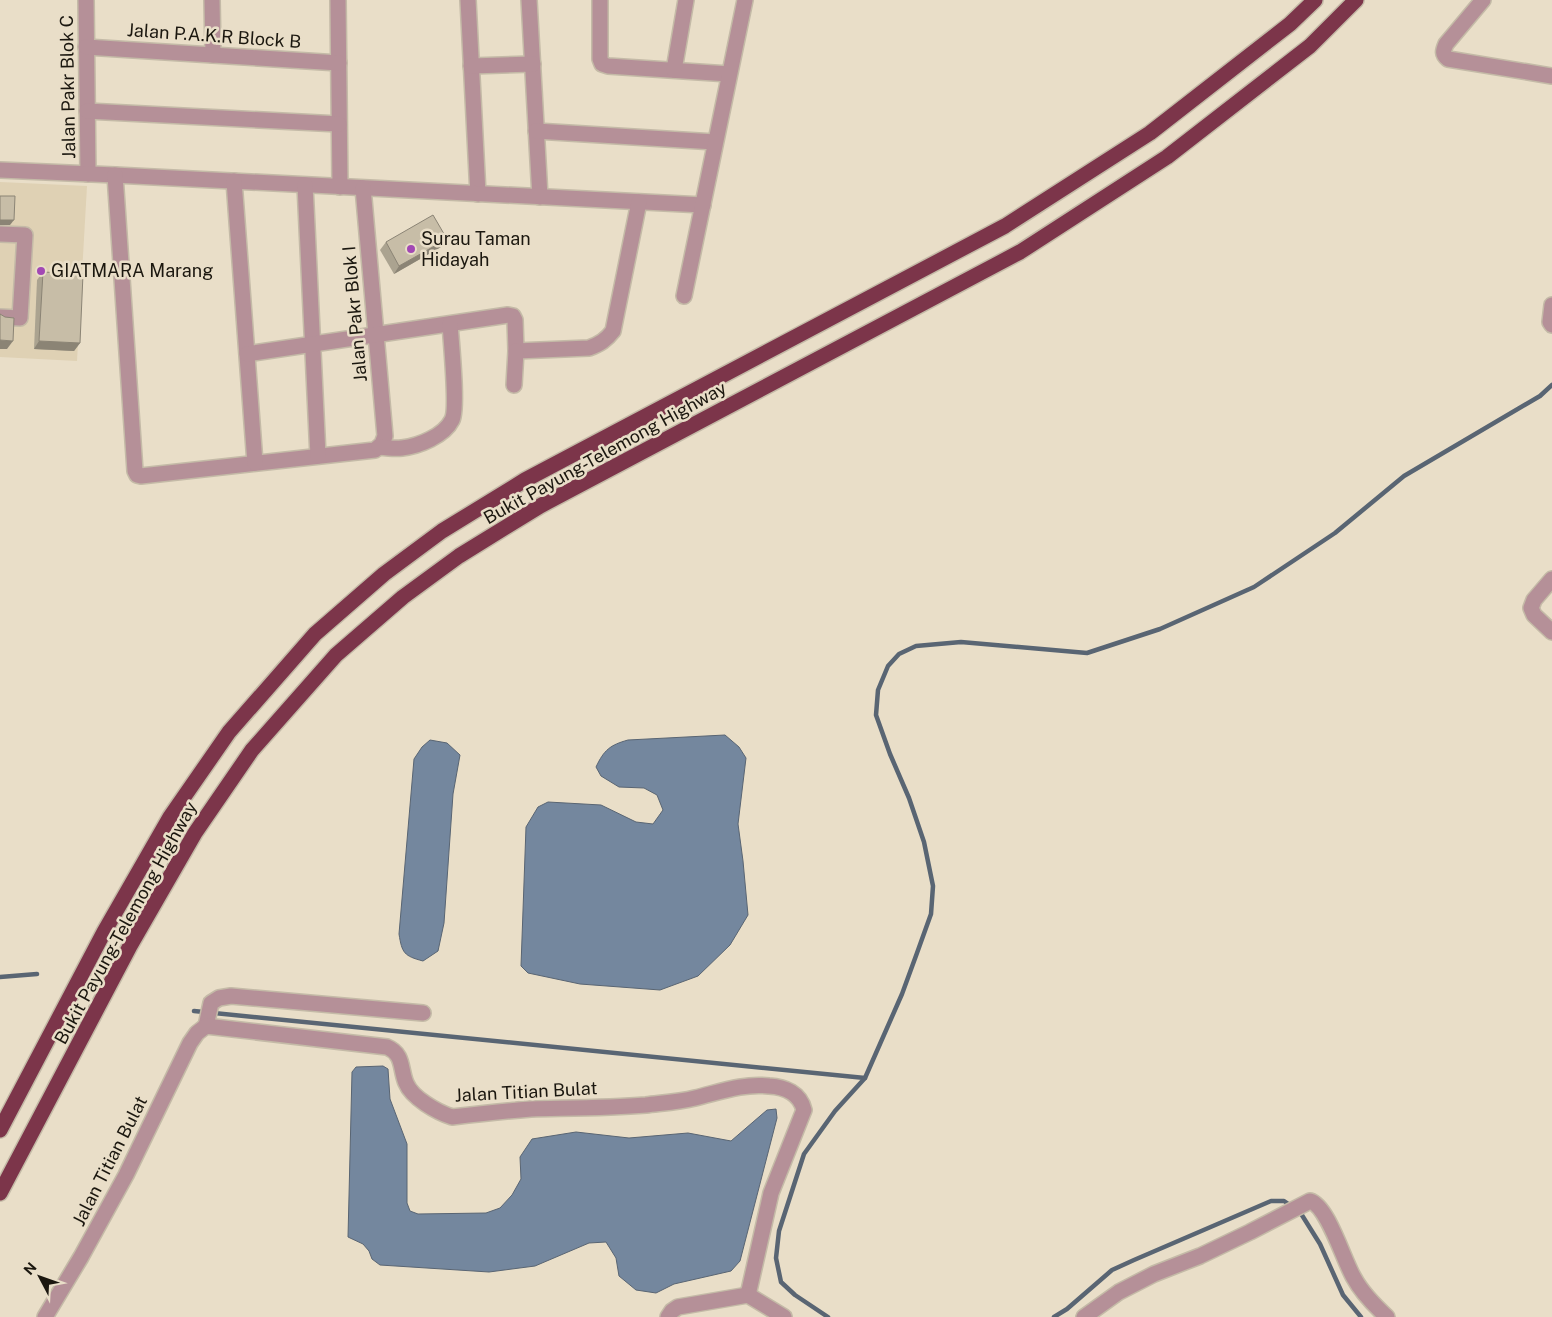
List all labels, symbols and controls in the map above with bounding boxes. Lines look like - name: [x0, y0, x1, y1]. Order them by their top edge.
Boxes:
- street label: Jalan Pakr Blok C: [56, 15, 79, 159]
- street label: Jalan P.A.K.R Block B: [126, 19, 302, 52]
- place label: Surau Taman Hidayah: [421, 228, 531, 270]
- marker: Surau Taman Hidayah: [405, 243, 417, 255]
- street label: Jalan Pakr Blok I: [338, 245, 371, 383]
- place label: GIATMARA Marang: [51, 260, 213, 281]
- marker: GIATMARA Marang: [35, 265, 47, 277]
- street label: Bukit Payung-Telemong Highway: [480, 377, 730, 528]
- street label: Bukit Payung-Telemong Highway: [50, 797, 201, 1048]
- street label: Jalan Titian Bulat: [454, 1077, 598, 1106]
- street label: Jalan Titian Bulat: [68, 1092, 151, 1229]
- north arrow: [15, 1252, 65, 1302]
- text: N: [21, 1259, 40, 1278]

